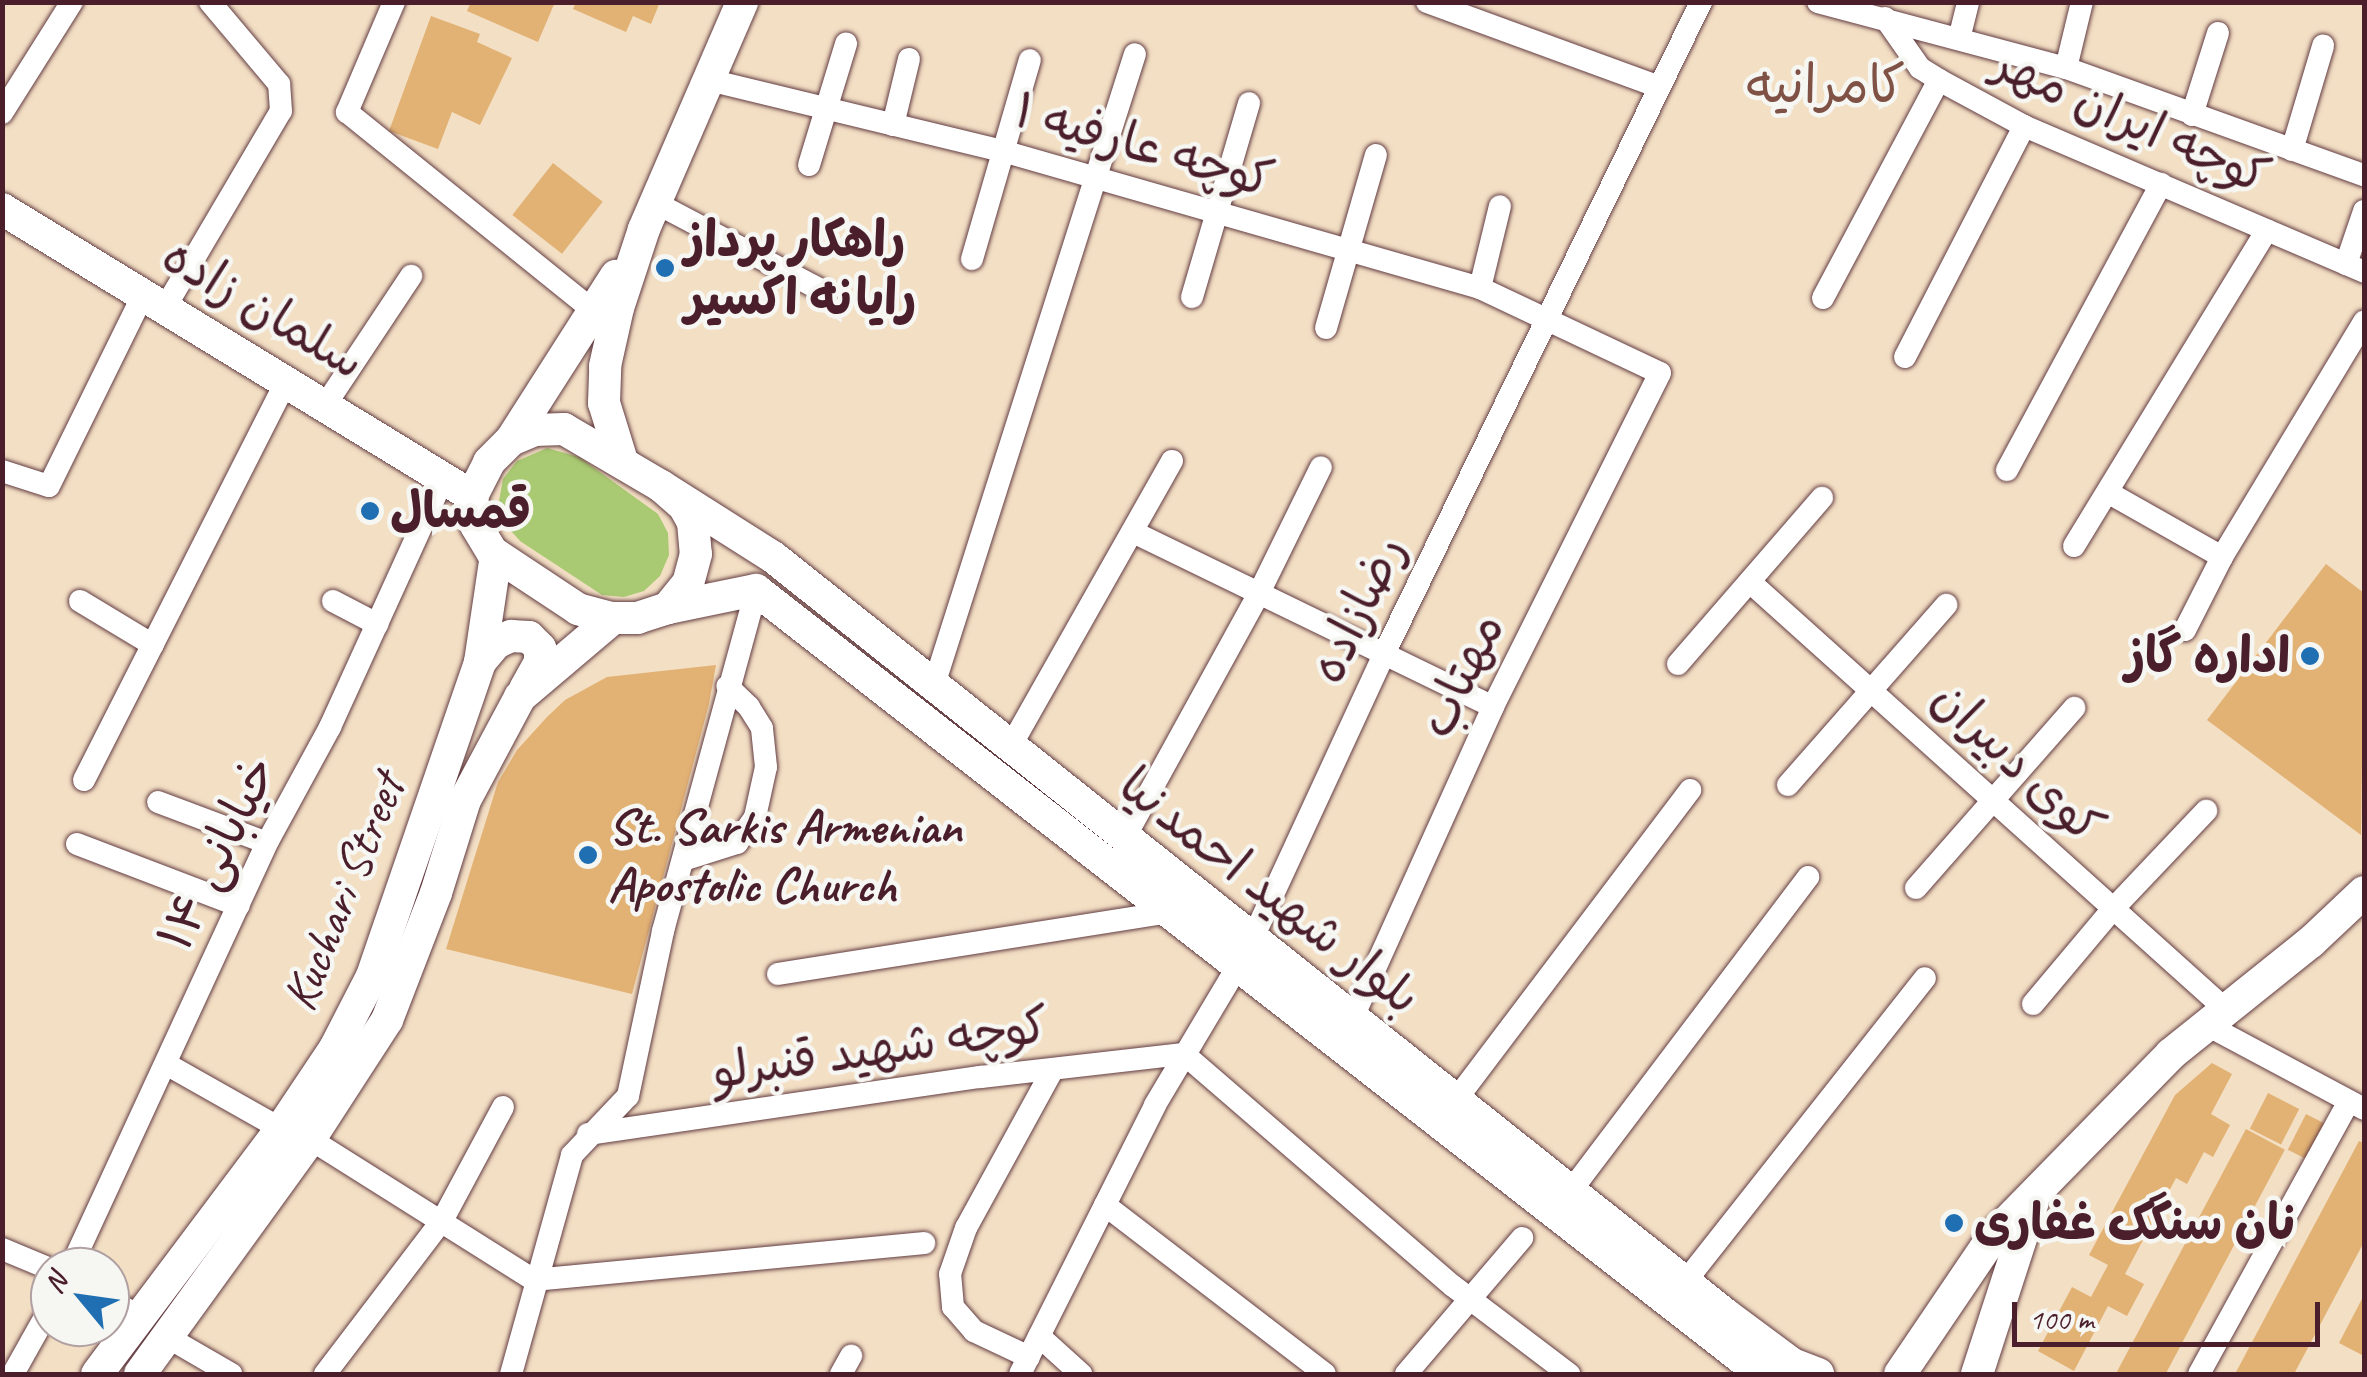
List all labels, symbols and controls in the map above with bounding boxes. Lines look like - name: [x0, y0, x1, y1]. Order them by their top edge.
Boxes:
- street label: کوچه ایران مهر: [1985, 33, 2279, 207]
- district label: کامرانیه: [1747, 55, 1905, 117]
- street label: کوچه عارفیه ۱: [1008, 79, 1280, 211]
- place label: راهکار پرداز رایانه اکسیر: [685, 209, 916, 326]
- street label: سلمان زاده: [152, 224, 376, 392]
- marker: راهکار پرداز رایانه اکسیر: [654, 257, 676, 279]
- place label: قمسال: [390, 481, 531, 541]
- marker: قمسال: [359, 500, 381, 522]
- street label: رضازاده: [1296, 526, 1418, 692]
- street label: مهتاب: [1405, 603, 1517, 747]
- place label: اداره گاز: [2126, 626, 2290, 686]
- marker: اداره گاز: [2299, 645, 2321, 667]
- street label: کوی دبیران: [1920, 668, 2116, 856]
- street label: خیابانی ۱۴: [144, 746, 290, 960]
- street label: بلوار شهید احمدنیا: [1108, 755, 1432, 1027]
- street label: Kuchari Street: [268, 765, 418, 1019]
- place label: St. Sarkis Armenian Apostolic Church: [608, 796, 962, 914]
- marker: St. Sarkis Armenian Apostolic Church: [577, 844, 599, 866]
- street label: کوچه شهید قنبرلو: [708, 995, 1052, 1101]
- place label: نان سنگک غفاری: [1974, 1193, 2295, 1253]
- marker: نان سنگک غفاری: [1943, 1212, 1965, 1234]
- north arrow: [30, 1247, 130, 1347]
- text: N: [36, 1267, 75, 1299]
- scale bar: [2017, 1282, 2324, 1344]
- text: 100 m: [2029, 1300, 2094, 1338]

